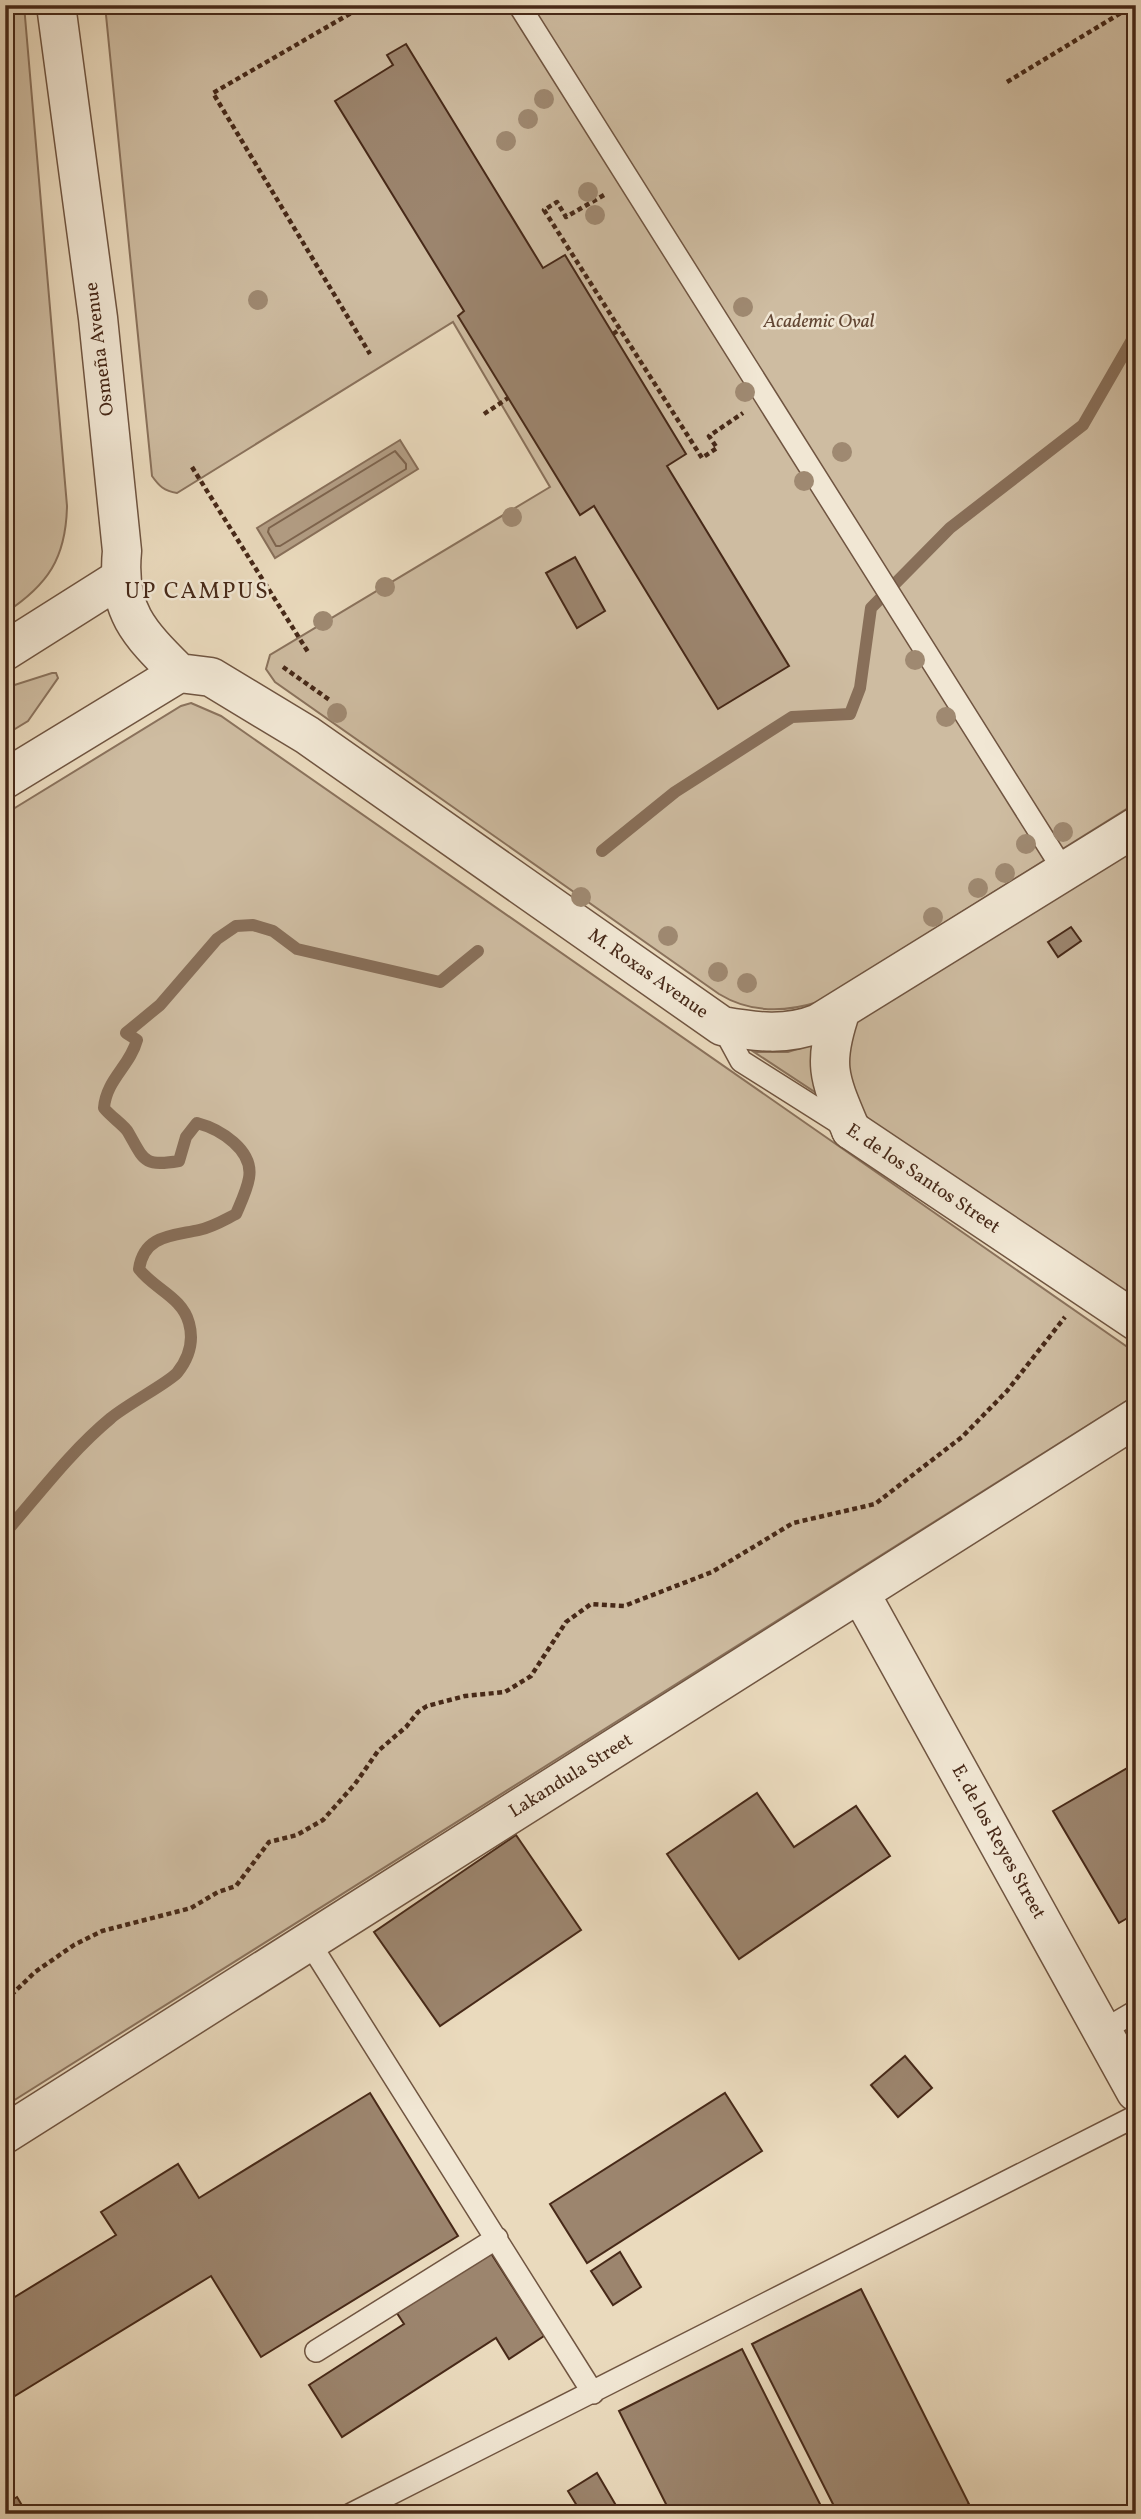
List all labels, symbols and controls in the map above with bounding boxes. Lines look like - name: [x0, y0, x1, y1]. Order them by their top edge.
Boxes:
- street label: Osmeña Avenue: [79, 281, 121, 417]
- park label: Academic Oval: [763, 309, 875, 335]
- district label: UP CAMPUS: [124, 576, 270, 608]
- street label: M. Roxas Avenue: [582, 923, 714, 1025]
- street label: E. de los Santos Street: [841, 1118, 1005, 1240]
- street label: Lakandula Street: [504, 1727, 638, 1824]
- street label: E. de los Reyes Street: [945, 1760, 1052, 1924]

